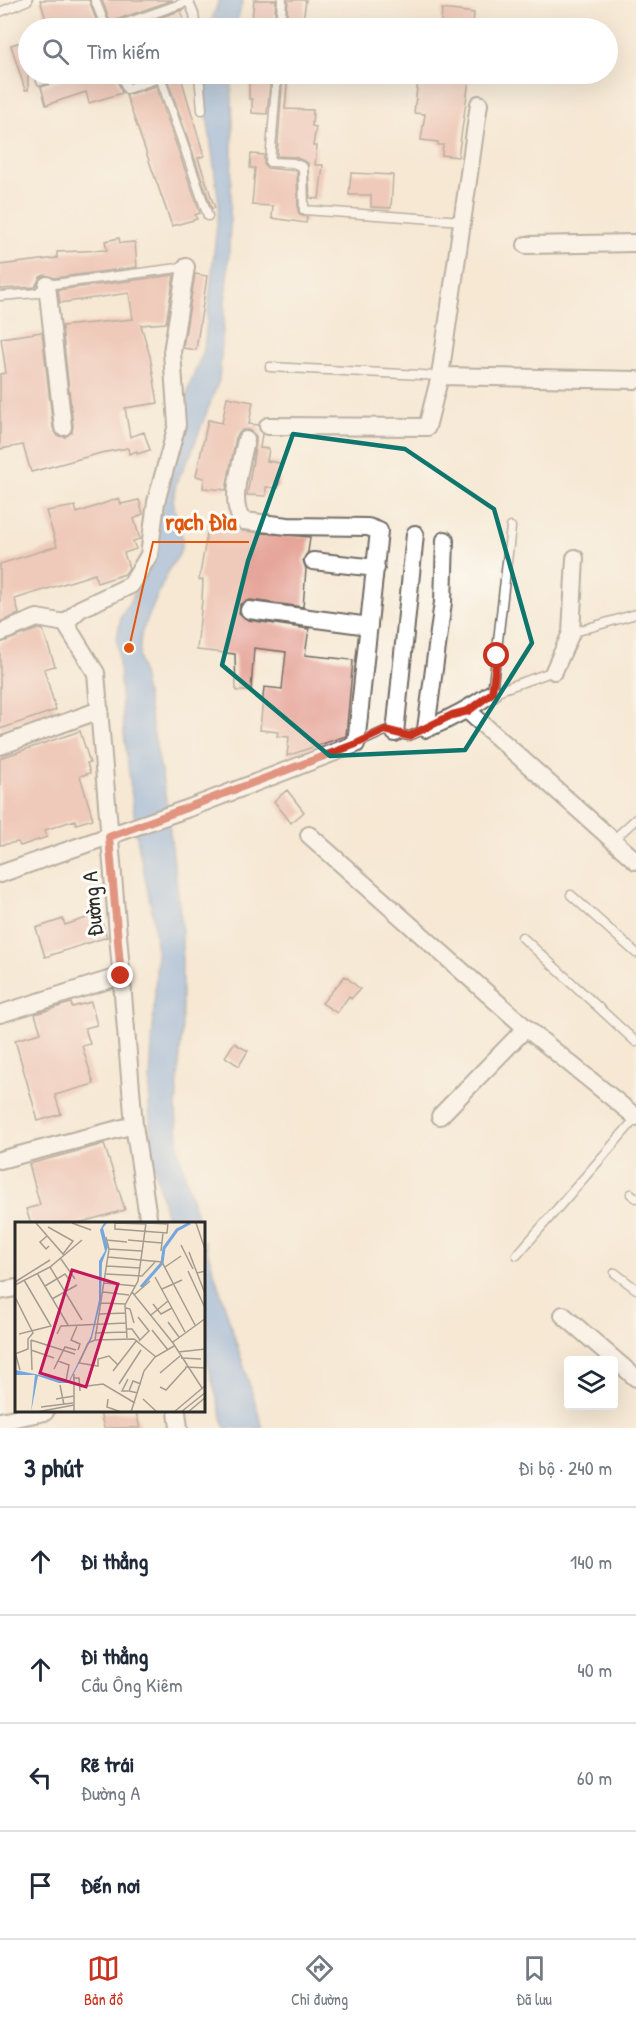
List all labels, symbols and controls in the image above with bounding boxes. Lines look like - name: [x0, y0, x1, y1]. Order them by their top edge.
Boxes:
- search box: [18, 18, 618, 84]
- icon: search: [39, 35, 72, 68]
- text: Tìm kiếm: [87, 36, 160, 66]
- callout: rạch Đìa: [153, 500, 249, 542]
- text: rạch Đìa: [165, 505, 237, 537]
- route start: [483, 642, 509, 668]
- street label: Đường A: [74, 870, 110, 938]
- route end: [107, 962, 133, 988]
- inset map: [15, 1222, 206, 1413]
- map controls: [564, 1356, 618, 1410]
- button: layers: [564, 1356, 618, 1410]
- text: 3 phút: [24, 1450, 83, 1485]
- text: Đi bộ · 240 m: [518, 1454, 612, 1481]
- icon: ahead: [24, 1545, 57, 1578]
- text: Đi thẳng: [81, 1546, 148, 1576]
- text: 140 m: [570, 1548, 612, 1575]
- text: Đi thẳng: [81, 1641, 148, 1671]
- icon: ahead: [24, 1653, 57, 1686]
- text: 40 m: [577, 1656, 612, 1683]
- text: Cầu Ông Kiêm: [81, 1671, 183, 1698]
- text: Rẽ trái: [81, 1749, 134, 1779]
- icon: left: [24, 1761, 57, 1794]
- text: 60 m: [577, 1764, 612, 1791]
- text: Đường A: [81, 1779, 140, 1806]
- icon: arrive: [24, 1869, 57, 1902]
- text: Đến nơi: [81, 1870, 141, 1900]
- tab: Bản đồ: [84, 1952, 123, 2010]
- tab: Chỉ đường: [291, 1952, 348, 2010]
- tab: Đã lưu: [516, 1952, 552, 2010]

